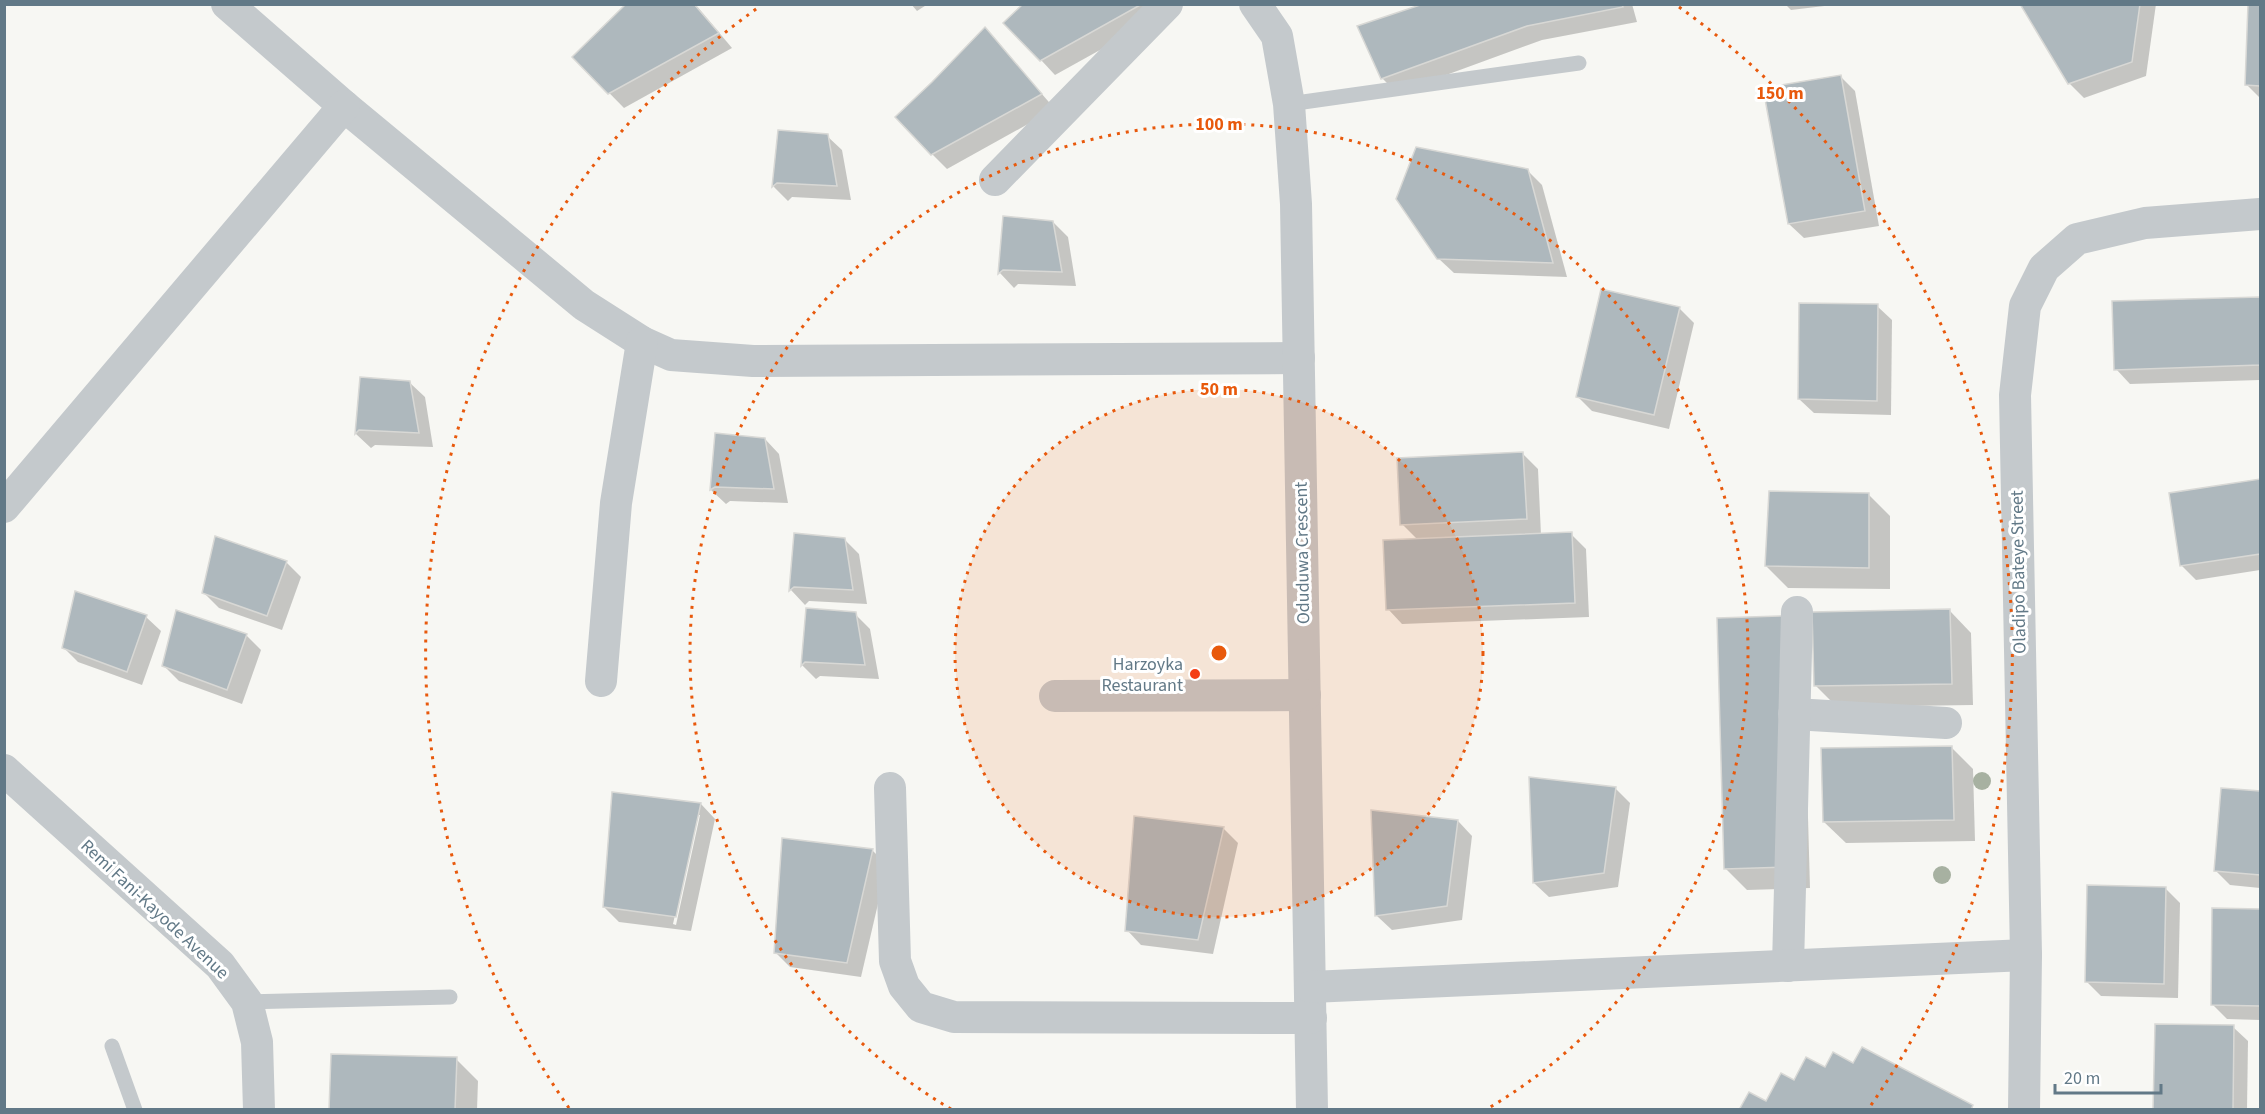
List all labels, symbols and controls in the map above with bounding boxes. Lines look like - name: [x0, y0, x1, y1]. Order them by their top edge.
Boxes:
- text: 150 m: [1756, 81, 1804, 106]
- text: 100 m: [1195, 112, 1243, 137]
- text: 50 m: [1200, 377, 1238, 402]
- street label: Oduduwa Crescent: [1289, 482, 1316, 624]
- street label: Oladipo Bateye Street: [2005, 490, 2032, 654]
- centre of rings: [1209, 643, 1229, 663]
- place label: Harzoyka Restaurant: [1101, 652, 1183, 698]
- marker: Harzoyka Restaurant: [1188, 667, 1202, 681]
- street label: Remi Fani-Kayode Avenue: [75, 834, 234, 985]
- scale bar: [2055, 1057, 2162, 1095]
- text: 20 m: [2064, 1066, 2100, 1091]

